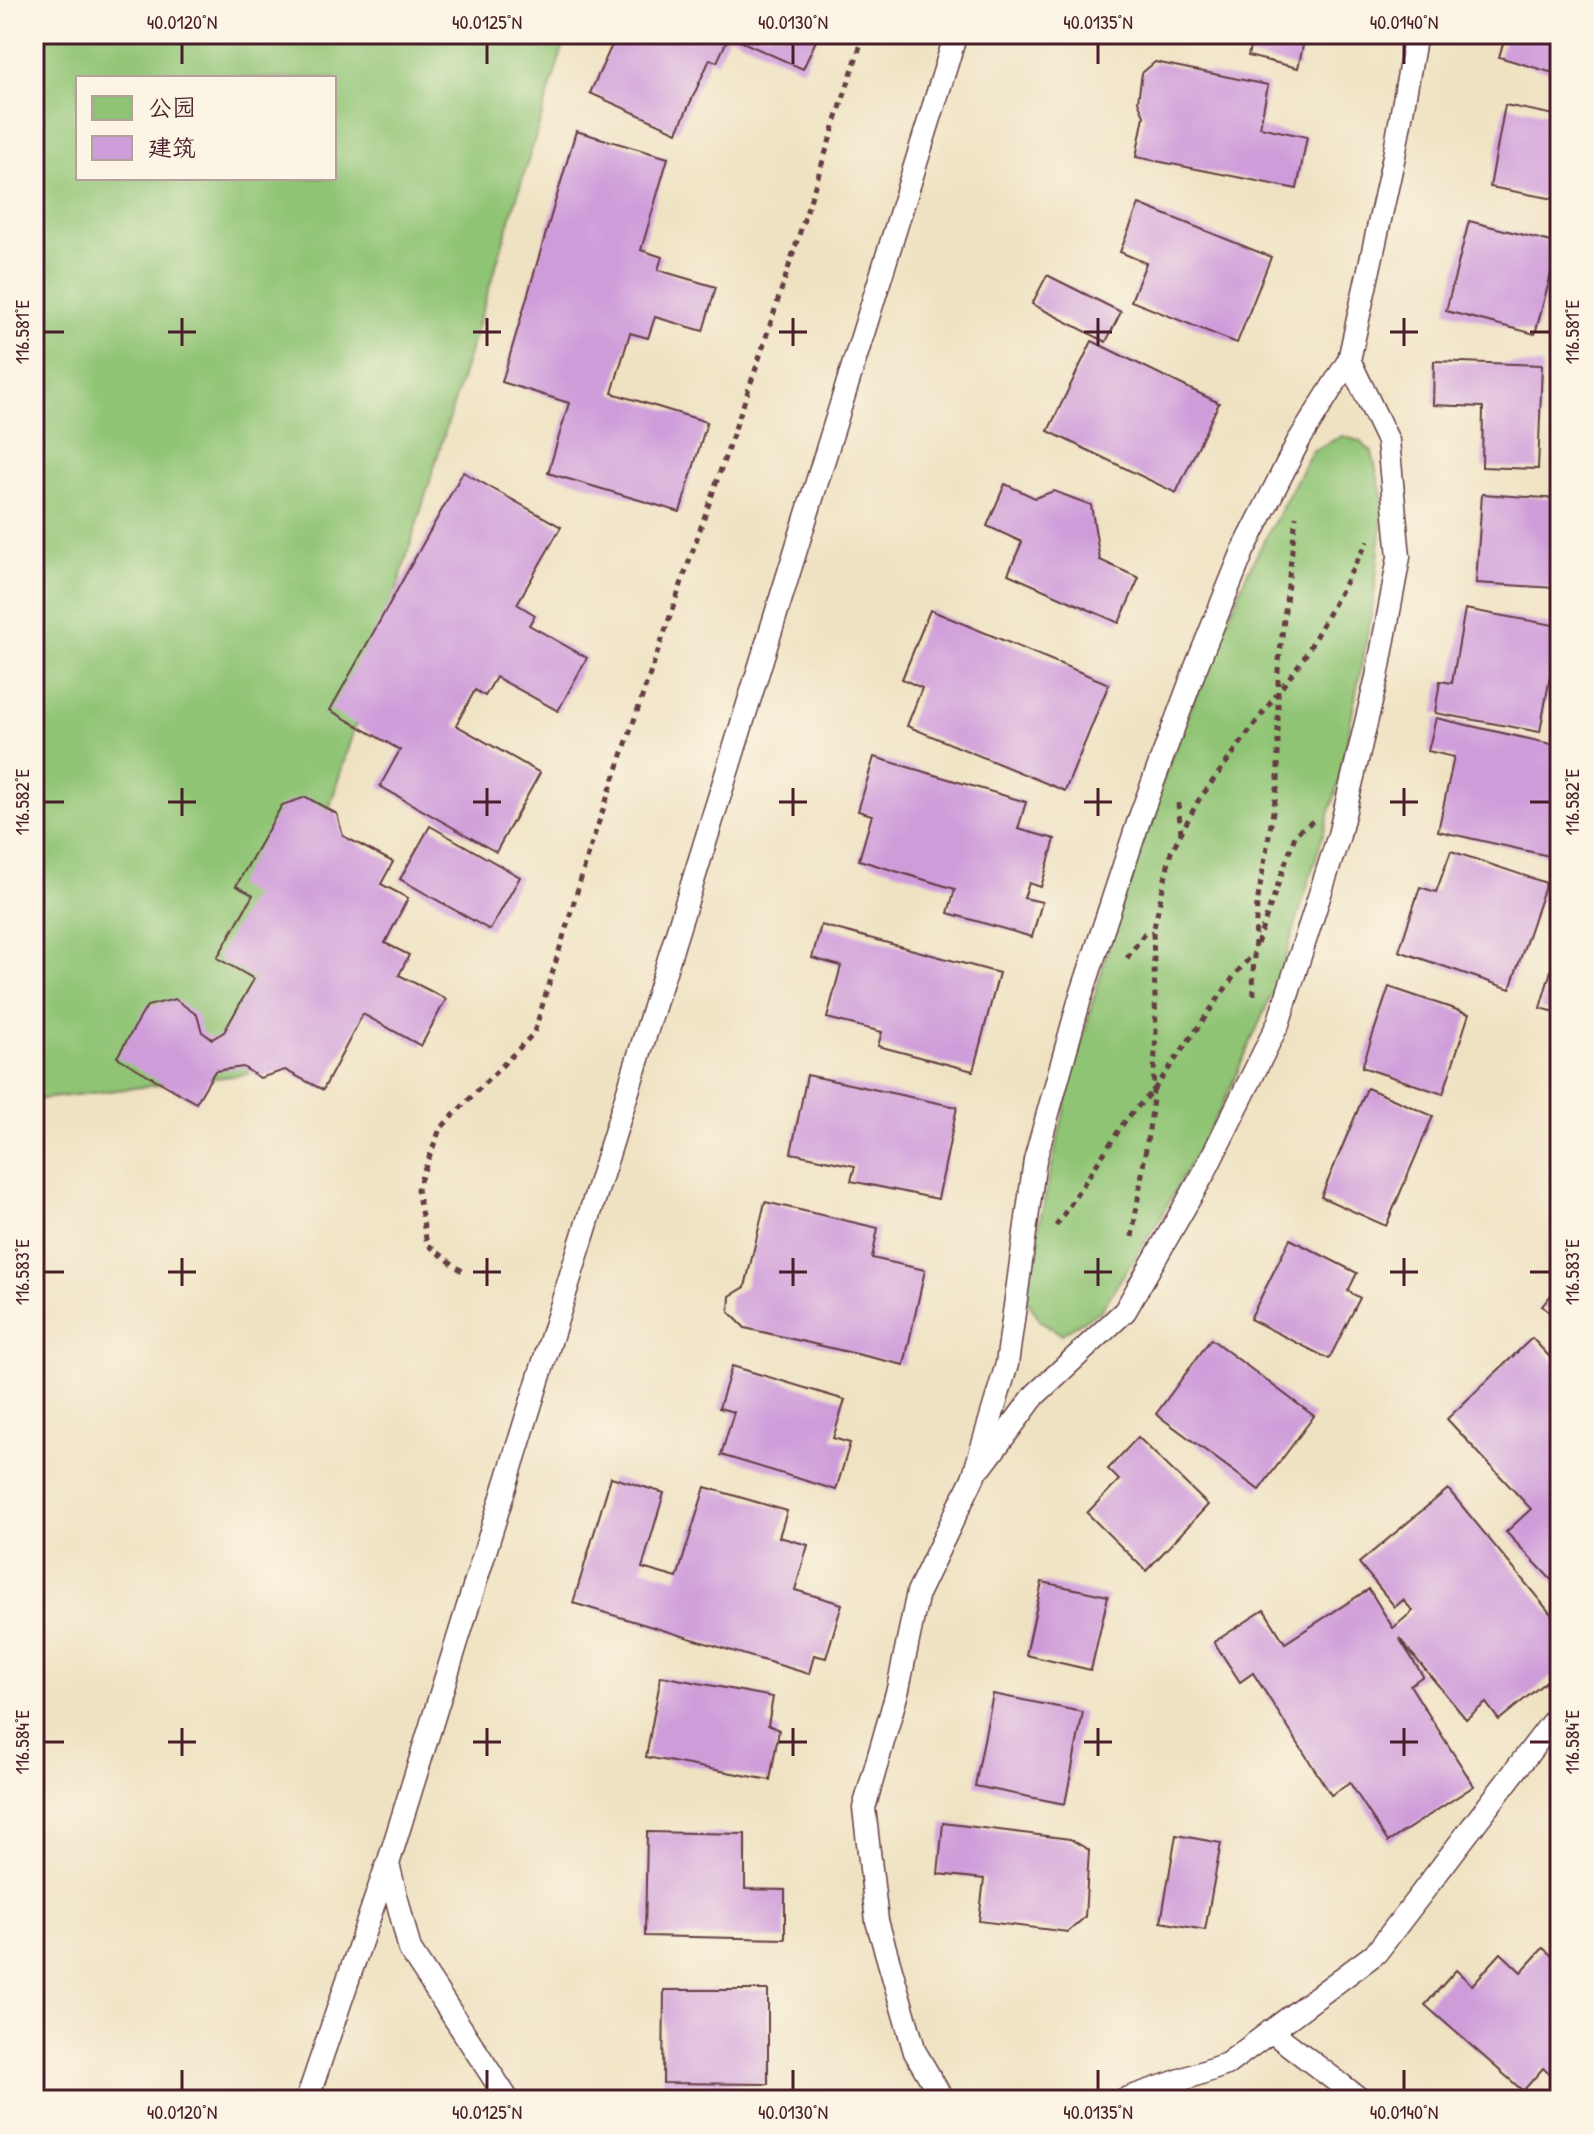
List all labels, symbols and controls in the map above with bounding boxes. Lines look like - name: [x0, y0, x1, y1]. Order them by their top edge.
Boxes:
- text: 40.0120°N: [147, 8, 217, 35]
- text: 40.0125°N: [452, 8, 522, 35]
- text: 40.0130°N: [758, 8, 828, 35]
- text: 40.0135°N: [1063, 8, 1133, 35]
- text: 40.0140°N: [1370, 8, 1438, 35]
- legend: [76, 76, 336, 180]
- text: 公园: [148, 91, 196, 123]
- text: 建筑: [148, 131, 196, 163]
- text: 116.581°E: [8, 300, 35, 364]
- text: 116.581°E: [1558, 300, 1585, 364]
- text: 116.582°E: [8, 768, 35, 835]
- text: 116.582°E: [1558, 768, 1585, 835]
- text: 116.583°E: [8, 1239, 35, 1305]
- text: 116.583°E: [1558, 1239, 1585, 1305]
- text: 116.584°E: [8, 1709, 35, 1774]
- text: 116.584°E: [1558, 1709, 1585, 1774]
- text: 40.0120°N: [147, 2098, 217, 2125]
- text: 40.0125°N: [452, 2098, 522, 2125]
- text: 40.0130°N: [758, 2098, 828, 2125]
- text: 40.0135°N: [1063, 2098, 1133, 2125]
- text: 40.0140°N: [1370, 2098, 1438, 2125]

